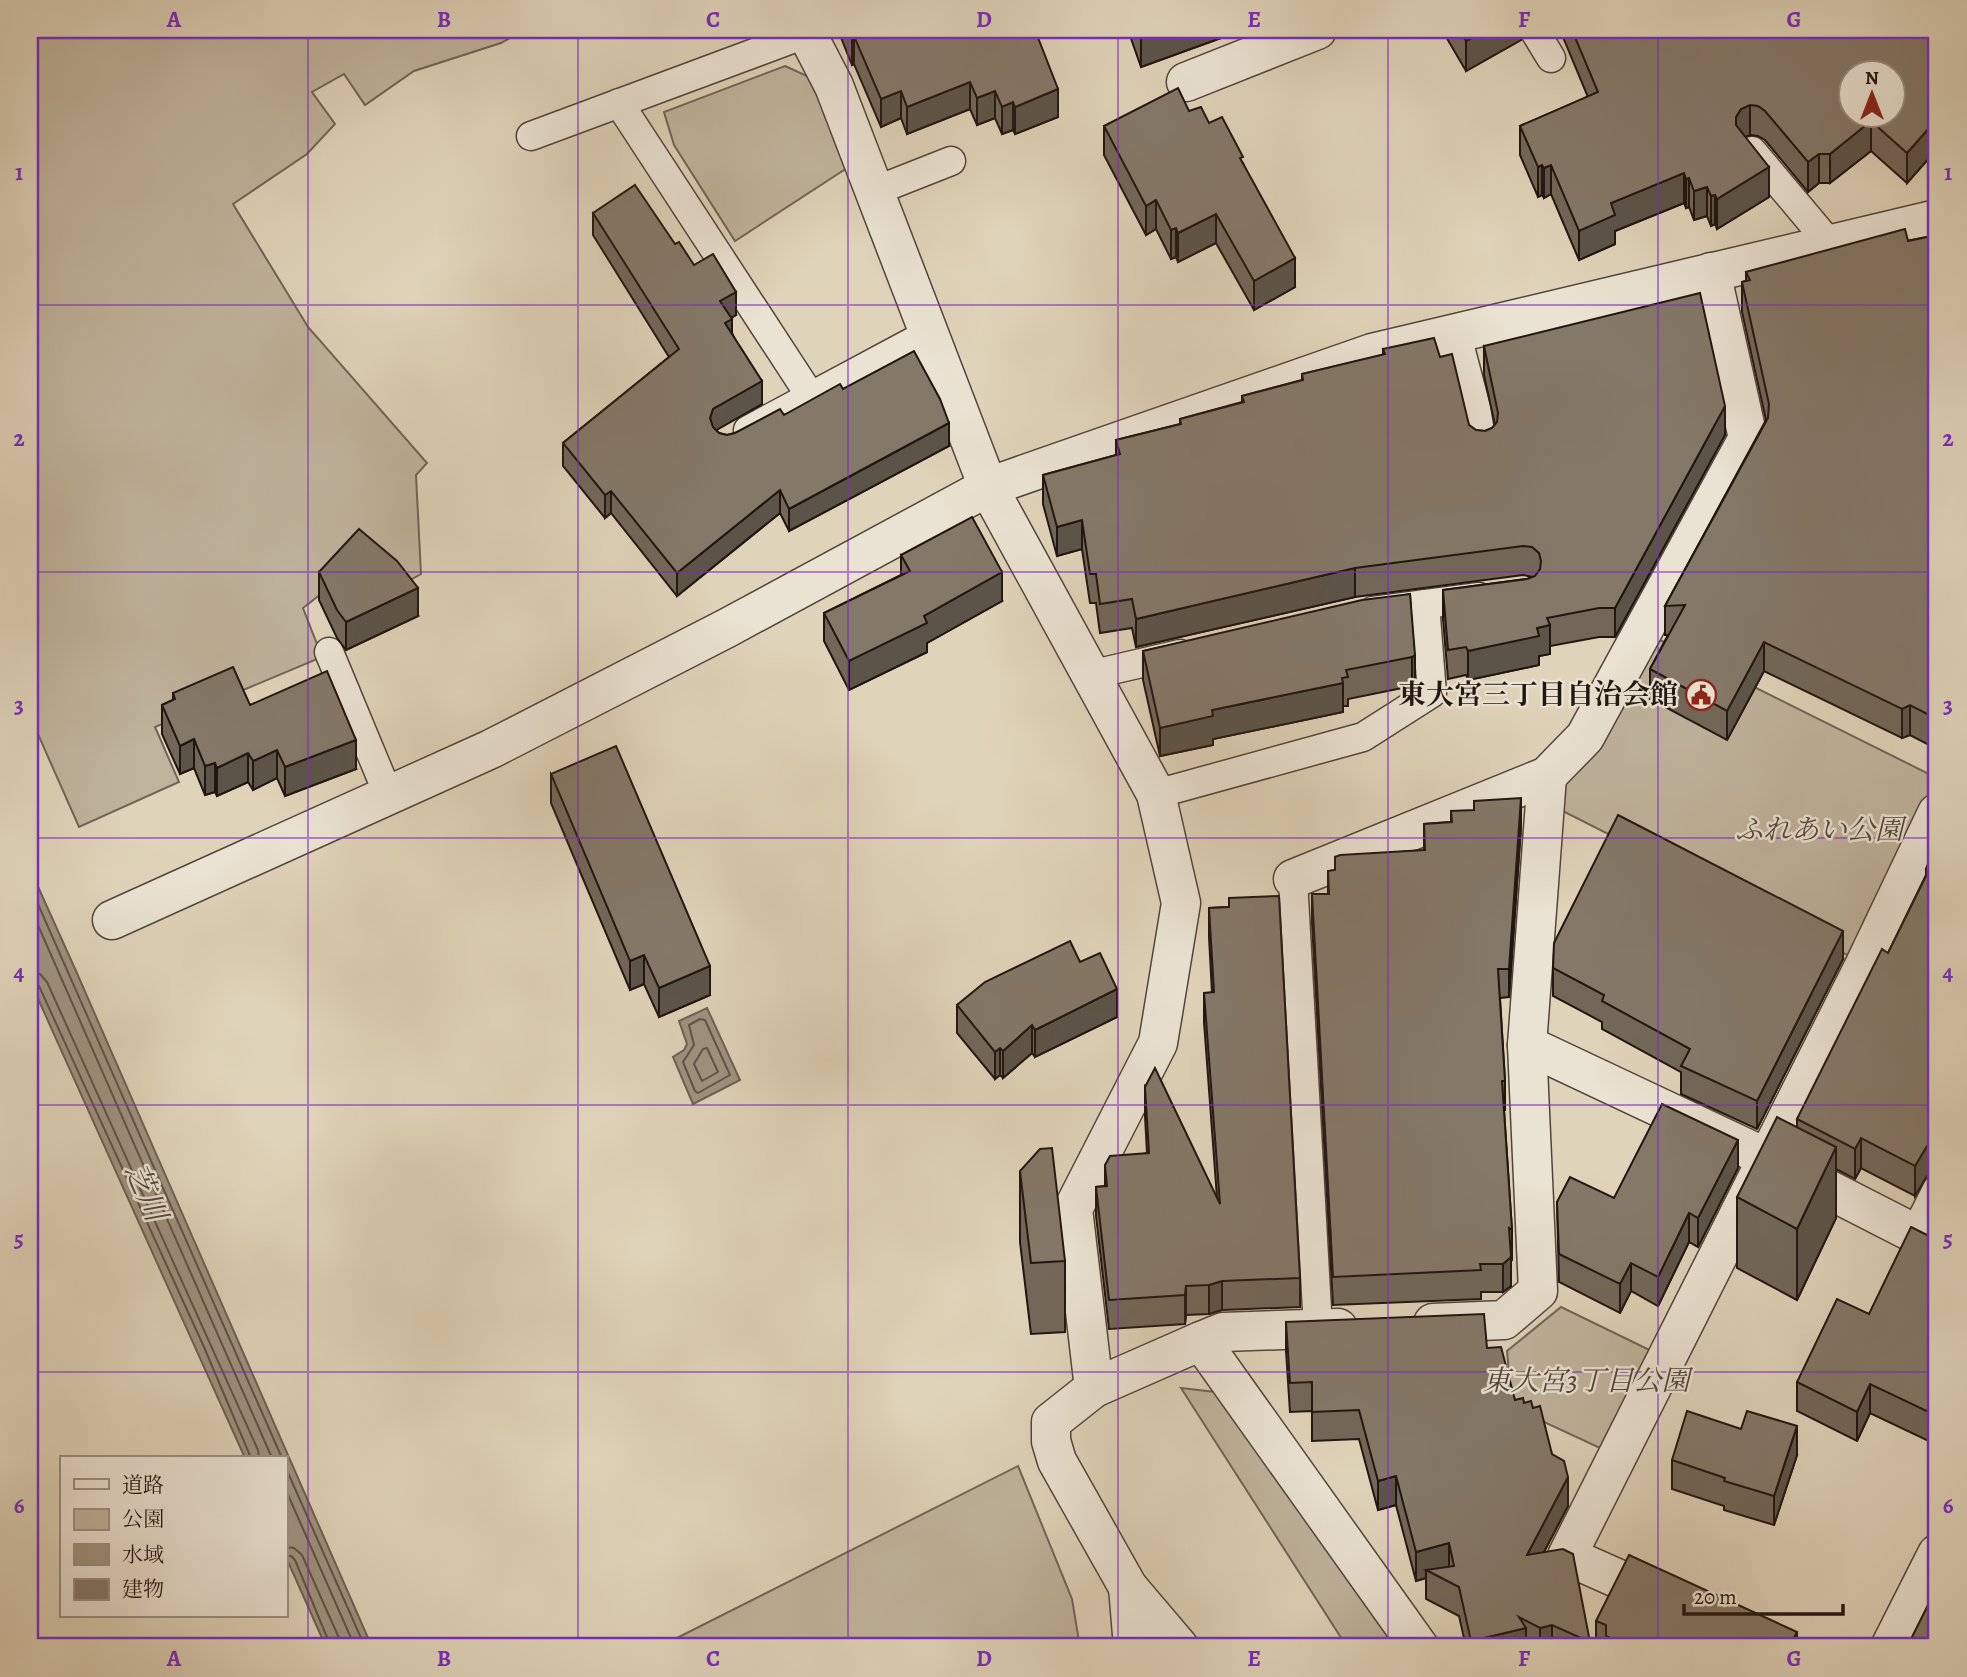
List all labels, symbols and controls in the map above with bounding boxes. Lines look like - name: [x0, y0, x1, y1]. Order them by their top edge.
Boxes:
- text: A: [166, 4, 182, 35]
- text: B: [437, 4, 451, 35]
- text: C: [706, 4, 720, 35]
- text: D: [976, 4, 992, 35]
- text: E: [1247, 4, 1261, 35]
- text: F: [1518, 4, 1531, 35]
- text: G: [1786, 4, 1802, 35]
- north arrow: [1838, 60, 1908, 130]
- text: N: [1865, 65, 1879, 91]
- text: 1: [15, 157, 23, 188]
- text: 1: [1944, 157, 1952, 188]
- text: 2: [13, 423, 25, 454]
- text: 2: [1942, 423, 1954, 454]
- place label: 東大宮三丁目自治会館: [1398, 676, 1678, 714]
- public building icon: 東大宮三丁目自治会館: [1684, 678, 1718, 712]
- text: 3: [14, 690, 24, 721]
- text: 3: [1943, 690, 1953, 721]
- park label: ふれあい公園: [1735, 811, 1907, 849]
- text: 4: [14, 957, 25, 988]
- text: 4: [1943, 957, 1954, 988]
- water label: 芝川: [116, 1156, 178, 1230]
- text: 5: [14, 1223, 24, 1254]
- text: 5: [1943, 1223, 1953, 1254]
- park label: 東大宮3丁目公園: [1482, 1362, 1694, 1400]
- legend: [60, 1456, 287, 1618]
- text: 道路: [122, 1471, 164, 1499]
- text: 6: [14, 1490, 25, 1521]
- text: 6: [1943, 1490, 1954, 1521]
- text: 公園: [122, 1505, 164, 1533]
- text: 水域: [122, 1541, 164, 1569]
- scale bar: [1684, 1572, 1843, 1616]
- text: 建物: [122, 1575, 164, 1603]
- text: 20 m: [1694, 1583, 1737, 1611]
- text: A: [166, 1643, 182, 1674]
- text: B: [437, 1643, 451, 1674]
- text: C: [706, 1643, 720, 1674]
- text: D: [976, 1643, 992, 1674]
- text: E: [1247, 1643, 1261, 1674]
- text: F: [1518, 1643, 1531, 1674]
- text: G: [1786, 1643, 1802, 1674]

